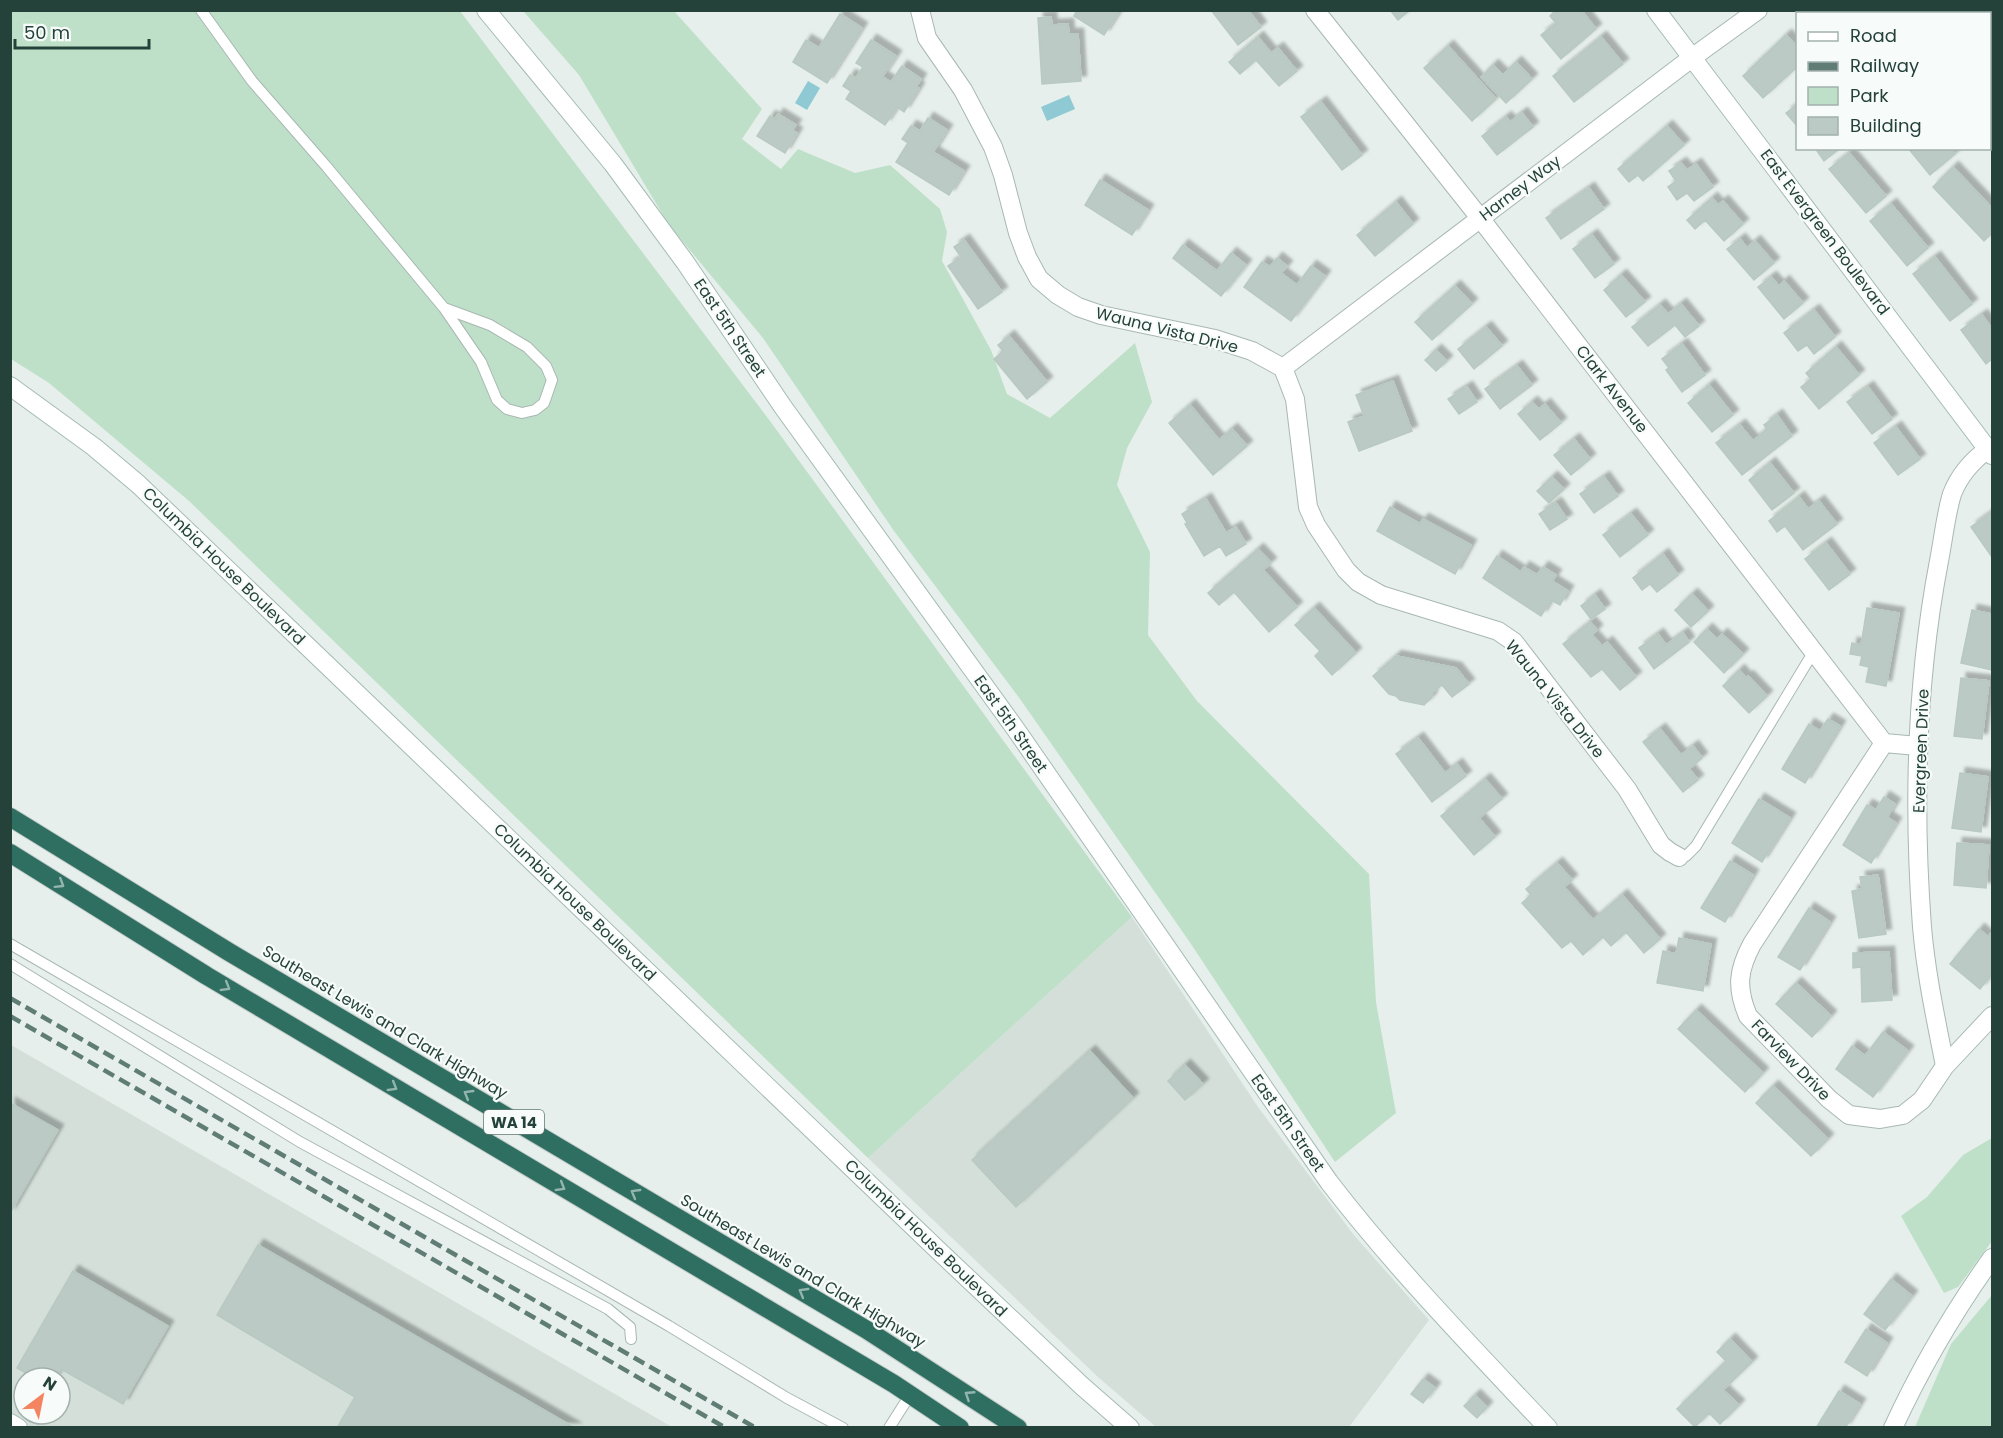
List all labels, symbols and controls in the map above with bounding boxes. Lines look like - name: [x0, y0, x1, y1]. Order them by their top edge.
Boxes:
- scale bar: [15, 12, 148, 50]
- legend: [1796, 12, 1991, 150]
- text: 50 m: [24, 20, 70, 45]
- text: Road: [1850, 23, 1897, 48]
- text: Railway: [1850, 53, 1919, 78]
- text: Park: [1850, 83, 1889, 108]
- text: Building: [1850, 113, 1922, 138]
- street label: East Evergreen Boulevard: [1755, 144, 1895, 320]
- street label: Harney Way: [1474, 150, 1566, 226]
- street label: East 5th Street: [688, 274, 772, 382]
- street label: Wauna Vista Drive: [1093, 301, 1241, 359]
- street label: Clark Avenue: [1570, 340, 1654, 438]
- street label: Columbia House Boulevard: [138, 482, 310, 650]
- street label: Wauna Vista Drive: [1500, 635, 1610, 763]
- street label: East 5th Street: [969, 670, 1053, 778]
- street label: Evergreen Drive: [1907, 688, 1935, 814]
- street label: Columbia House Boulevard: [489, 818, 661, 986]
- one-way arrow: [54, 876, 64, 888]
- street label: Southeast Lewis and Clark Highway: [258, 939, 512, 1105]
- one-way arrow: [220, 980, 230, 991]
- street label: Farview Drive: [1746, 1014, 1836, 1106]
- street label: East 5th Street: [1246, 1069, 1330, 1177]
- one-way arrow: [387, 1079, 397, 1091]
- one-way arrow: [464, 1089, 474, 1101]
- road number: WA 14: [484, 1110, 544, 1134]
- street label: Columbia House Boulevard: [840, 1154, 1012, 1322]
- one-way arrow: [555, 1179, 565, 1191]
- street label: Southeast Lewis and Clark Highway: [676, 1188, 930, 1354]
- one-way arrow: [631, 1189, 641, 1201]
- one-way arrow: [799, 1288, 809, 1299]
- north arrow: [12, 1366, 72, 1426]
- text: N: [38, 1371, 61, 1397]
- one-way arrow: [965, 1391, 976, 1402]

